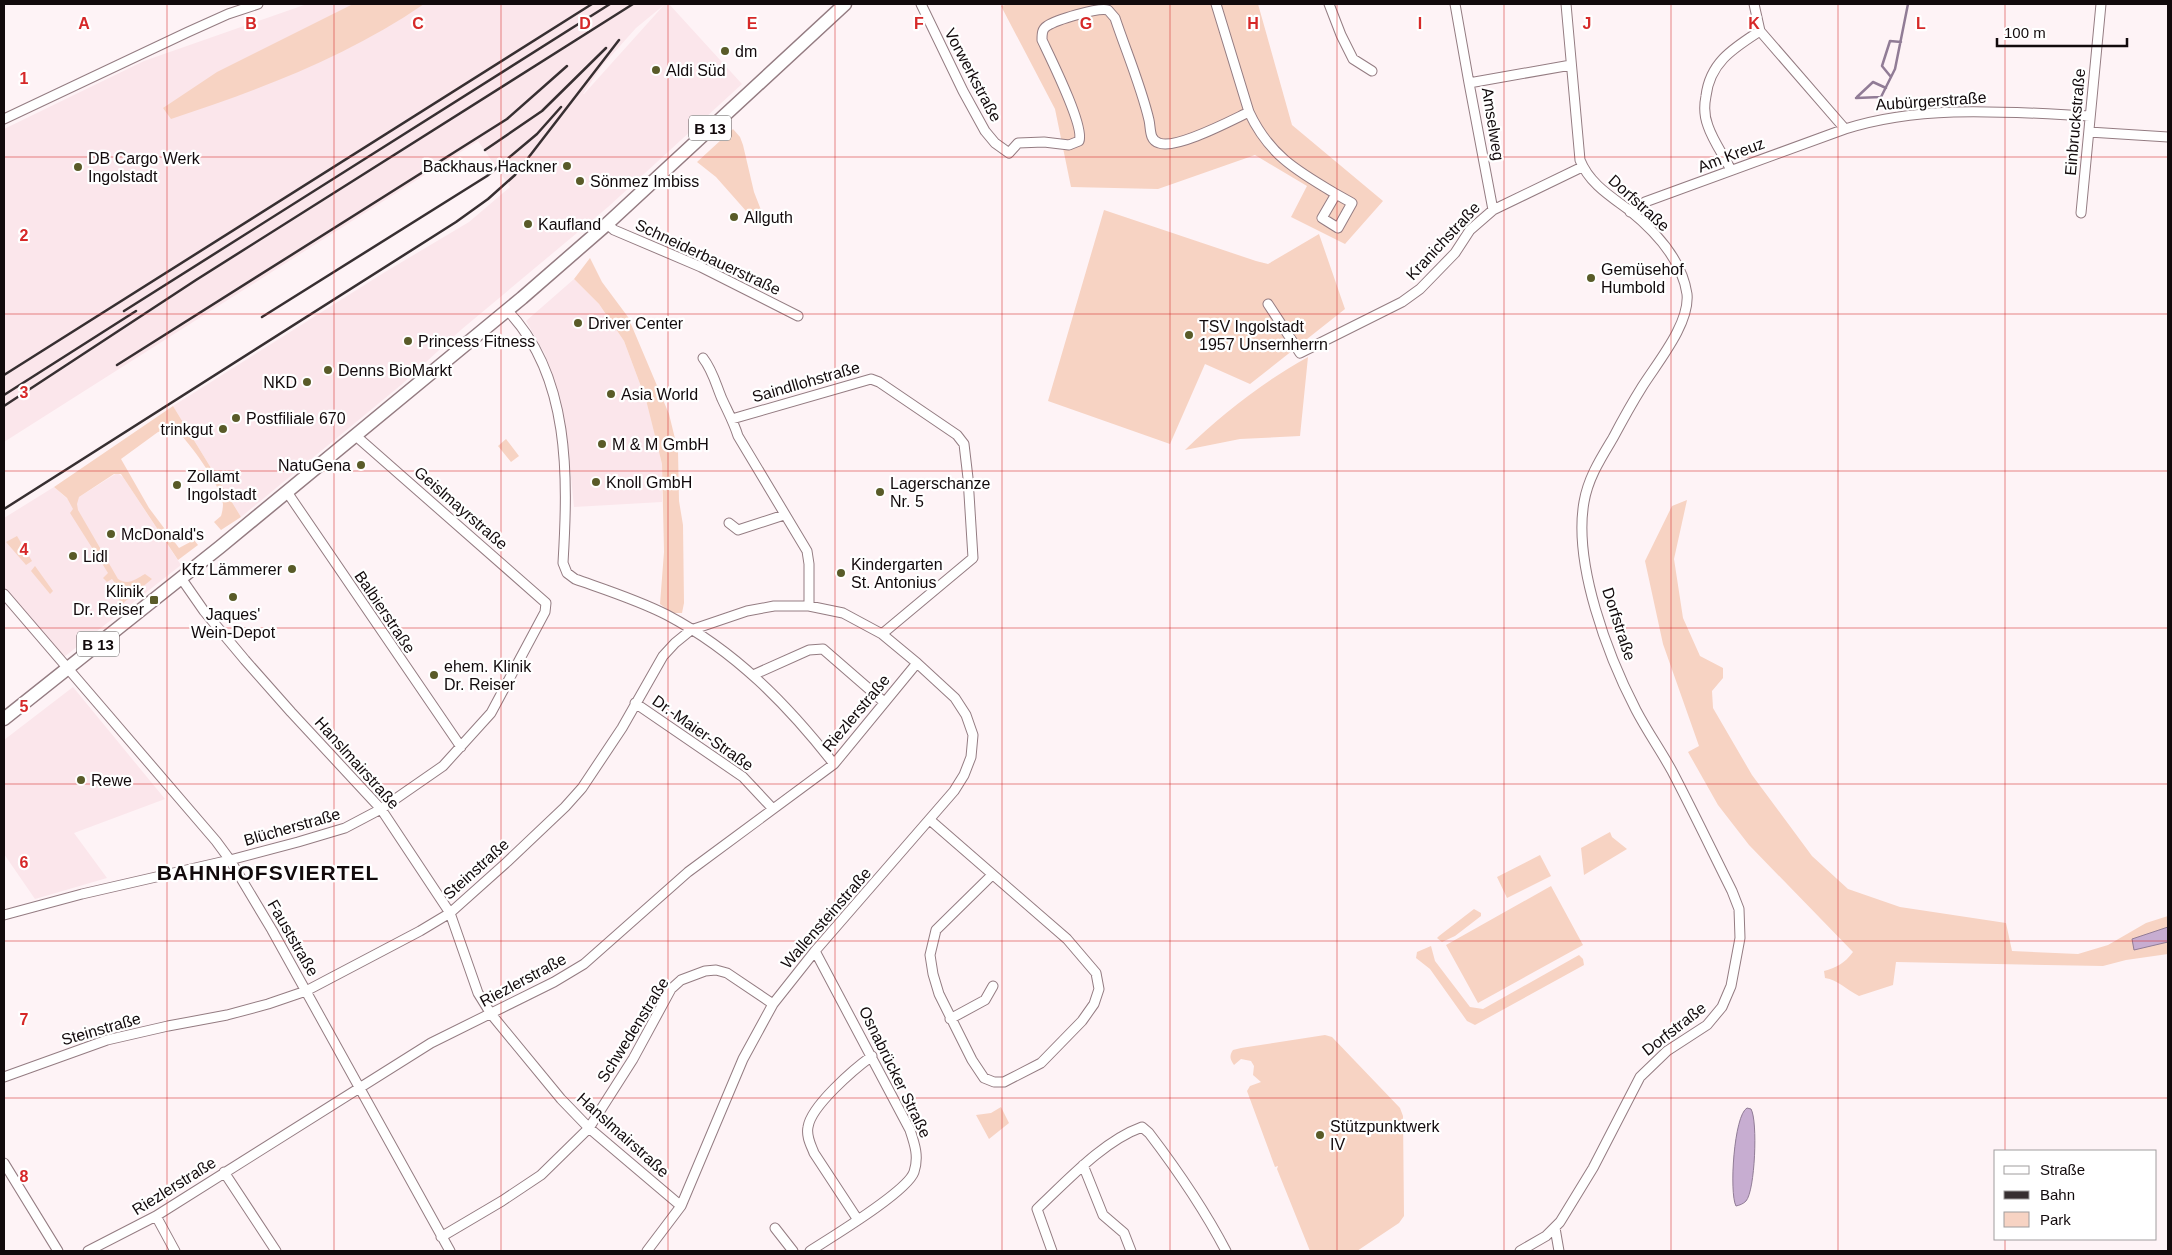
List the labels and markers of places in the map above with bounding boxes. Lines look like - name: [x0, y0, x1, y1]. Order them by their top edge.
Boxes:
- place label: dm: [735, 43, 757, 60]
- marker: dm: [719, 45, 731, 57]
- place label: Aldi Süd: [666, 62, 726, 79]
- marker: Aldi Süd: [650, 64, 662, 76]
- place label: DB Cargo Werk Ingolstadt: [88, 150, 201, 185]
- place label: Backhaus Hackner: [423, 158, 558, 175]
- marker: Backhaus Hackner: [561, 160, 573, 172]
- marker: DB Cargo Werk Ingolstadt: [72, 161, 84, 173]
- place label: Sönmez Imbiss: [590, 173, 699, 190]
- marker: Sönmez Imbiss: [574, 175, 586, 187]
- place label: Allguth: [744, 209, 793, 226]
- marker: Allguth: [728, 211, 740, 223]
- place label: Kaufland: [538, 216, 601, 233]
- marker: Kaufland: [522, 218, 534, 230]
- place label: Gemüsehof Humbold: [1601, 261, 1684, 296]
- marker: Gemüsehof Humbold: [1585, 272, 1597, 284]
- place label: Driver Center: [588, 315, 684, 332]
- marker: Driver Center: [572, 317, 584, 329]
- place label: TSV Ingolstadt 1957 Unsernherrn: [1199, 318, 1328, 353]
- marker: TSV Ingolstadt 1957 Unsernherrn: [1183, 329, 1195, 341]
- place label: Princess Fitness: [418, 333, 535, 350]
- marker: Princess Fitness: [402, 335, 414, 347]
- place label: Denns BioMarkt: [338, 362, 452, 379]
- marker: Denns BioMarkt: [322, 364, 334, 376]
- place label: NKD: [263, 374, 297, 391]
- marker: NKD: [301, 376, 313, 388]
- place label: Asia World: [621, 386, 698, 403]
- marker: Asia World: [605, 388, 617, 400]
- place label: Postfiliale 670: [246, 410, 346, 427]
- marker: Postfiliale 670: [230, 412, 242, 424]
- place label: trinkgut: [161, 421, 214, 438]
- marker: trinkgut: [217, 423, 229, 435]
- place label: M & M GmbH: [612, 436, 709, 453]
- marker: M & M GmbH: [596, 438, 608, 450]
- place label: NatuGena: [278, 457, 351, 474]
- marker: NatuGena: [355, 459, 367, 471]
- place label: Zollamt Ingolstadt: [187, 468, 257, 503]
- place label: Knoll GmbH: [606, 474, 692, 491]
- place label: Lagerschanze Nr. 5: [890, 475, 991, 510]
- marker: Knoll GmbH: [590, 476, 602, 488]
- marker: Zollamt Ingolstadt: [171, 479, 183, 491]
- marker: Lagerschanze Nr. 5: [874, 486, 886, 498]
- place label: McDonald's: [121, 526, 204, 543]
- marker: McDonald's: [105, 528, 117, 540]
- place label: Lidl: [83, 548, 108, 565]
- marker: Lidl: [67, 550, 79, 562]
- place label: Kindergarten St. Antonius: [851, 556, 943, 591]
- place label: Kfz Lämmerer: [182, 561, 283, 578]
- marker: Kfz Lämmerer: [286, 563, 298, 575]
- marker: Kindergarten St. Antonius: [835, 567, 847, 579]
- place label: Klinik Dr. Reiser: [73, 583, 145, 618]
- marker: Jaques' Wein-Depot: [227, 591, 239, 603]
- marker: Klinik Dr. Reiser: [148, 594, 160, 606]
- place label: Jaques' Wein-Depot: [191, 606, 276, 641]
- place label: ehem. Klinik Dr. Reiser: [444, 658, 532, 693]
- marker: ehem. Klinik Dr. Reiser: [428, 669, 440, 681]
- place label: Rewe: [91, 772, 132, 789]
- marker: Rewe: [75, 774, 87, 786]
- place label: Stützpunktwerk IV: [1330, 1118, 1440, 1153]
- marker: Stützpunktwerk IV: [1314, 1129, 1326, 1141]

